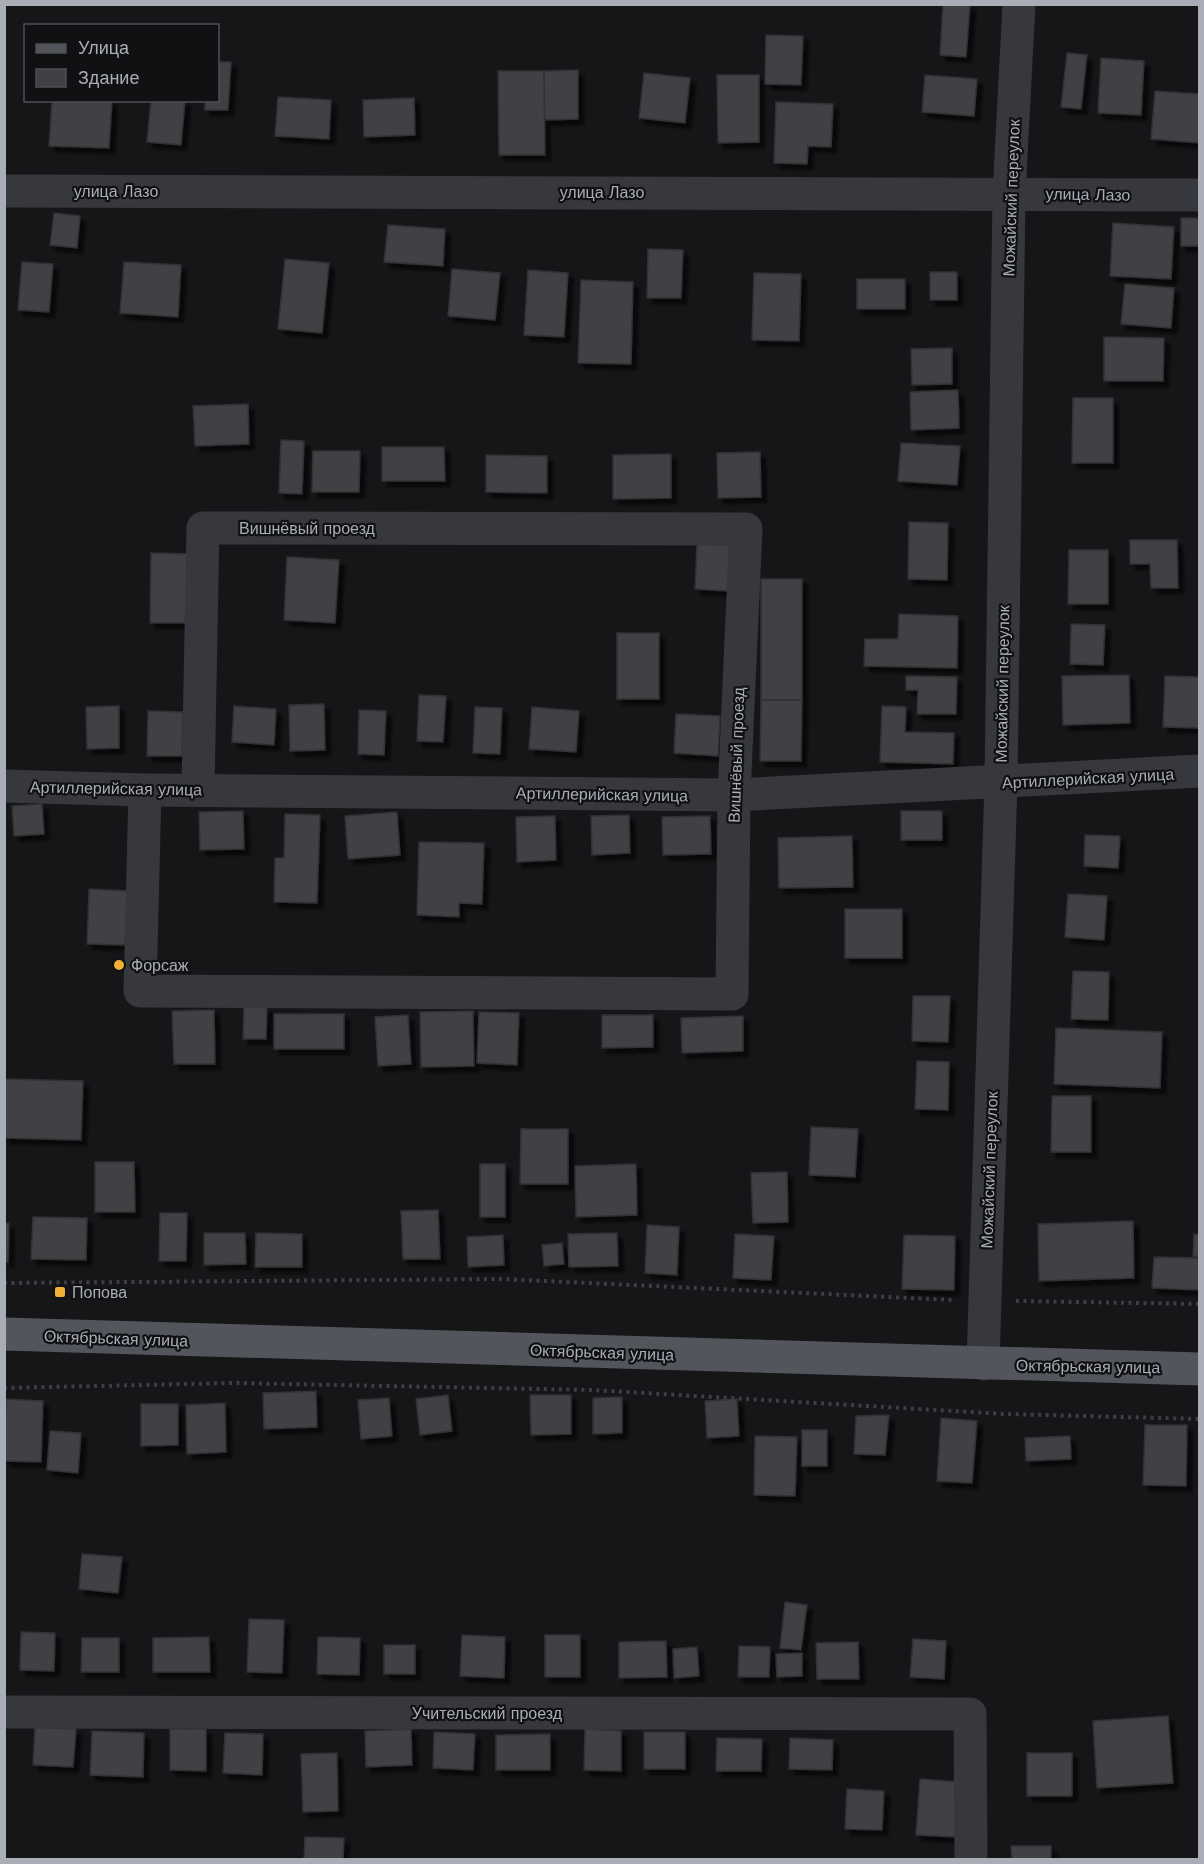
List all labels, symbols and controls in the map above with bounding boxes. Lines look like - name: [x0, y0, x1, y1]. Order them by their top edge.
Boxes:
- legend: [24, 24, 219, 102]
- text: Улица: [78, 37, 130, 58]
- text: Здание: [78, 67, 139, 88]
- street label: Можайский переулок: [999, 118, 1024, 277]
- street label: улица Лазо: [74, 182, 158, 201]
- street label: улица Лазо: [560, 183, 644, 202]
- street label: улица Лазо: [1045, 184, 1131, 205]
- street label: Вишнёвый проезд: [239, 519, 376, 538]
- street label: Можайский переулок: [992, 604, 1013, 763]
- street label: Вишнёвый проезд: [725, 686, 748, 823]
- street label: Артиллерийская улица: [1002, 765, 1175, 792]
- street label: Артиллерийская улица: [30, 777, 202, 800]
- street label: Артиллерийская улица: [516, 783, 688, 806]
- place label: Форсаж: [131, 956, 189, 975]
- marker: Форсаж: [112, 958, 126, 972]
- street label: Можайский переулок: [977, 1090, 1002, 1249]
- place label: Попова: [72, 1283, 127, 1302]
- marker: Попова: [53, 1285, 67, 1299]
- street label: Октябрьская улица: [44, 1326, 189, 1351]
- street label: Октябрьская улица: [530, 1340, 675, 1365]
- street label: Октябрьская улица: [1016, 1356, 1160, 1377]
- street label: Учительский проезд: [412, 1704, 563, 1723]

